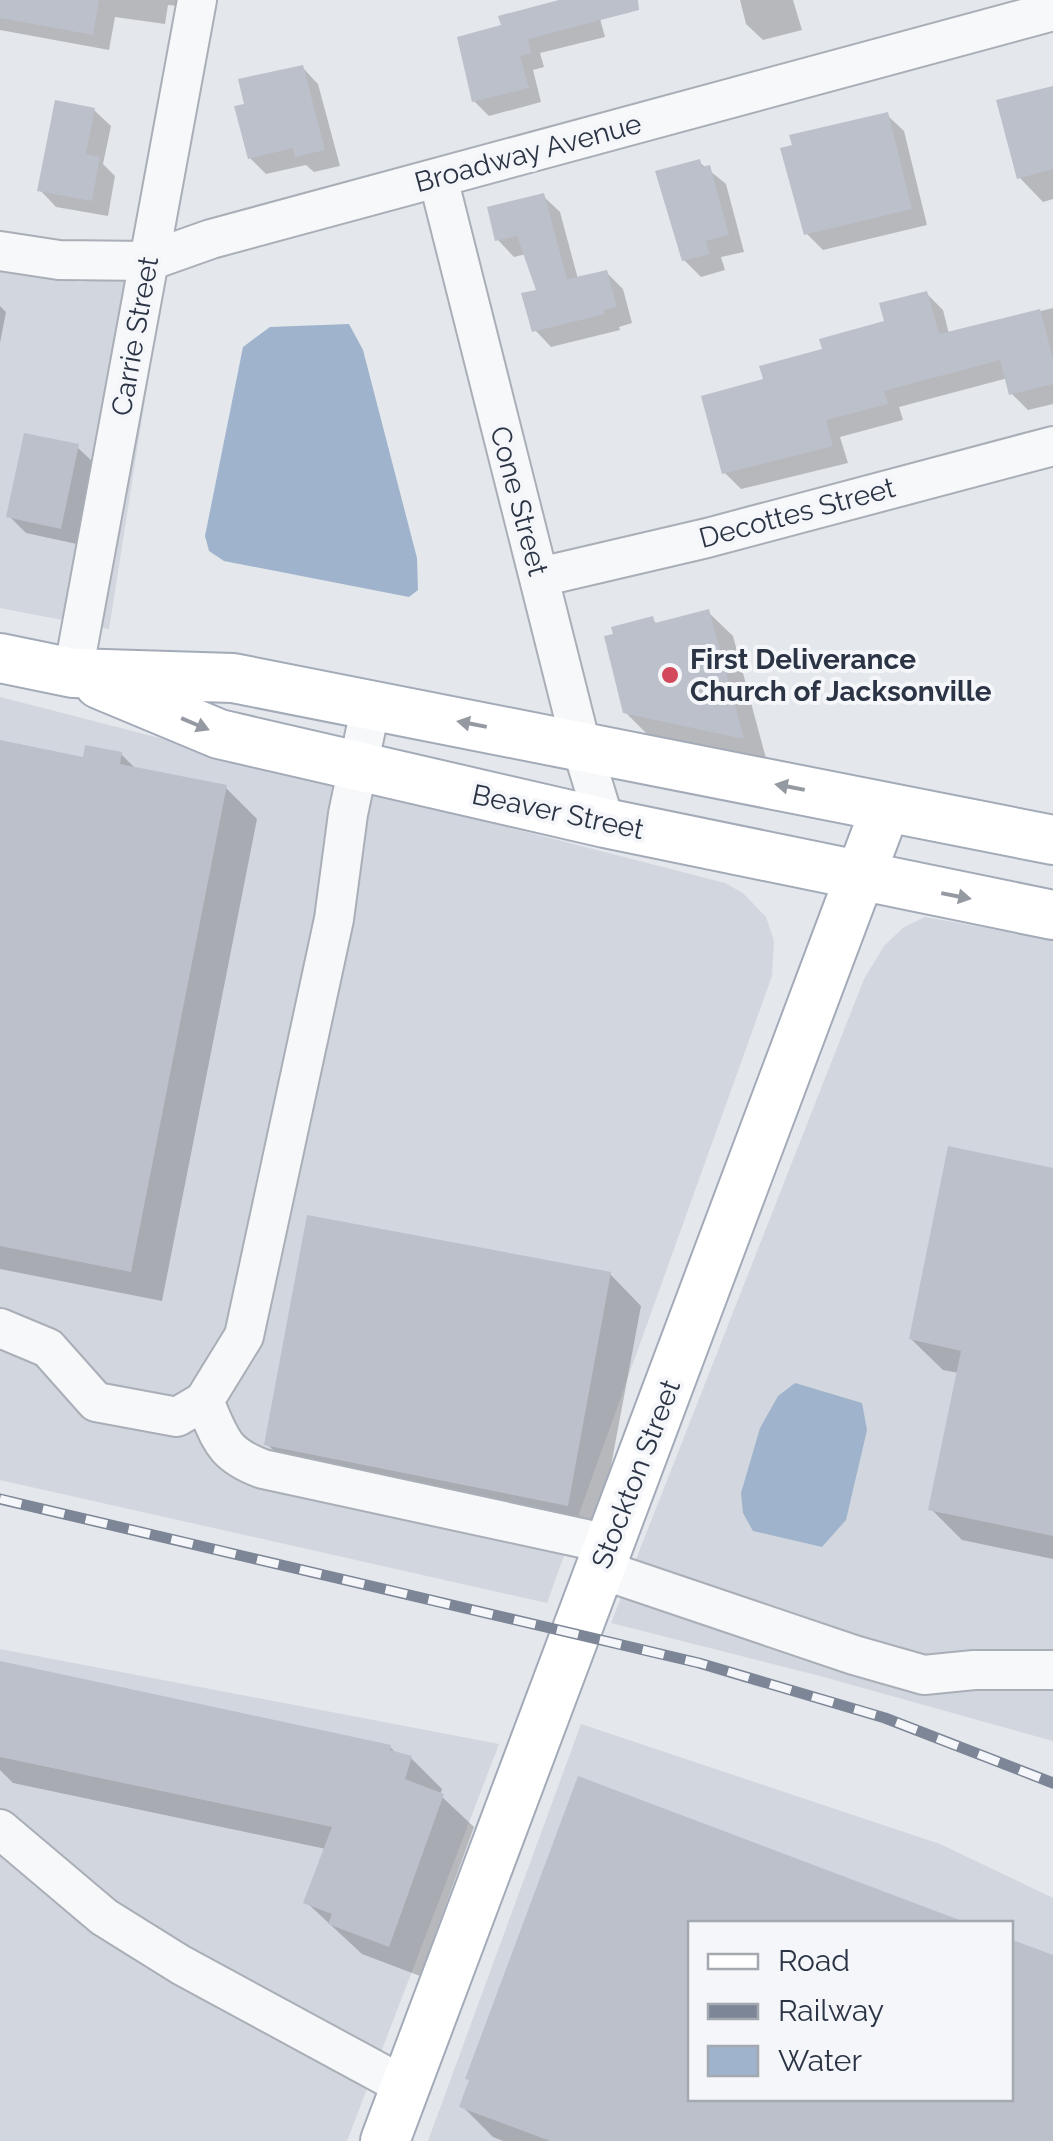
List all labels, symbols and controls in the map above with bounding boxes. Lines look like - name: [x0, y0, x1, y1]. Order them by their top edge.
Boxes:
- street label: Broadway Avenue: [411, 107, 645, 199]
- street label: Carrie Street: [105, 253, 165, 418]
- street label: Cone Street: [483, 423, 555, 580]
- street label: Decottes Street: [695, 471, 899, 555]
- place label: First Deliverance Church of Jacksonville: [690, 643, 992, 708]
- marker: First Deliverance Church of Jacksonville: [659, 664, 681, 686]
- one-way arrow: [180, 716, 210, 732]
- one-way arrow: [455, 716, 487, 731]
- street label: Beaver Street: [469, 778, 647, 846]
- one-way arrow: [775, 779, 806, 795]
- one-way arrow: [940, 888, 971, 904]
- street label: Stockton Street: [585, 1374, 687, 1573]
- legend: [688, 1921, 1013, 2101]
- text: Road: [778, 1943, 850, 1978]
- text: Railway: [778, 1993, 884, 2028]
- text: Water: [778, 2043, 862, 2078]

